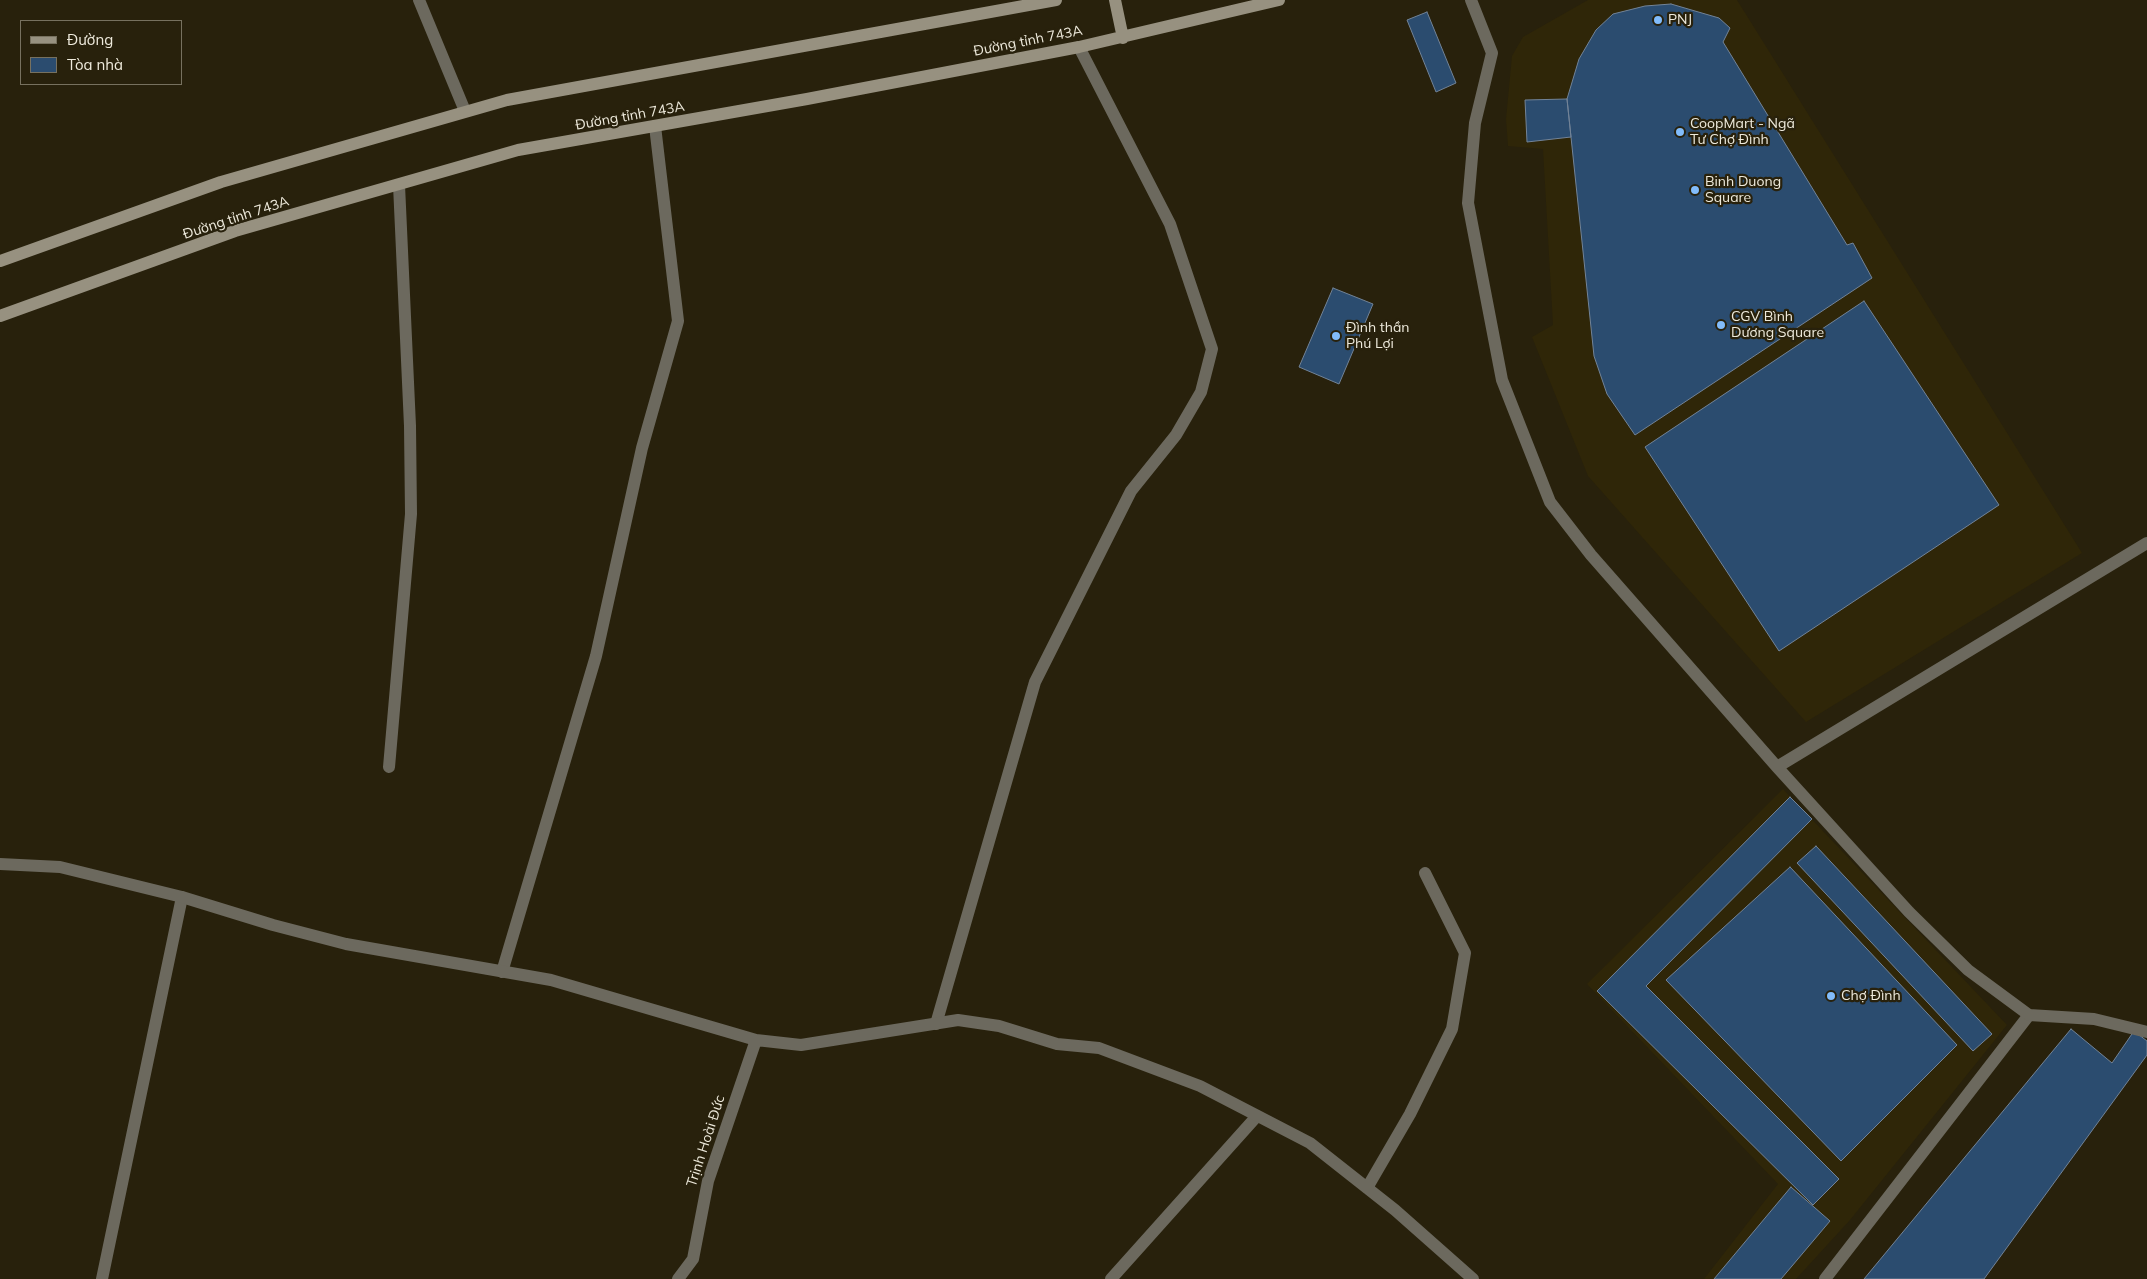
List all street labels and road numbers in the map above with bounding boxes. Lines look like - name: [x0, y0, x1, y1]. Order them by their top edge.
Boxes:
- street label: Đường tỉnh 743A: [972, 22, 1084, 60]
- street label: Đường tỉnh 743A: [574, 98, 686, 134]
- street label: Đường tỉnh 743A: [181, 193, 291, 243]
- street label: Trịnh Hoài Đức: [683, 1093, 729, 1189]

